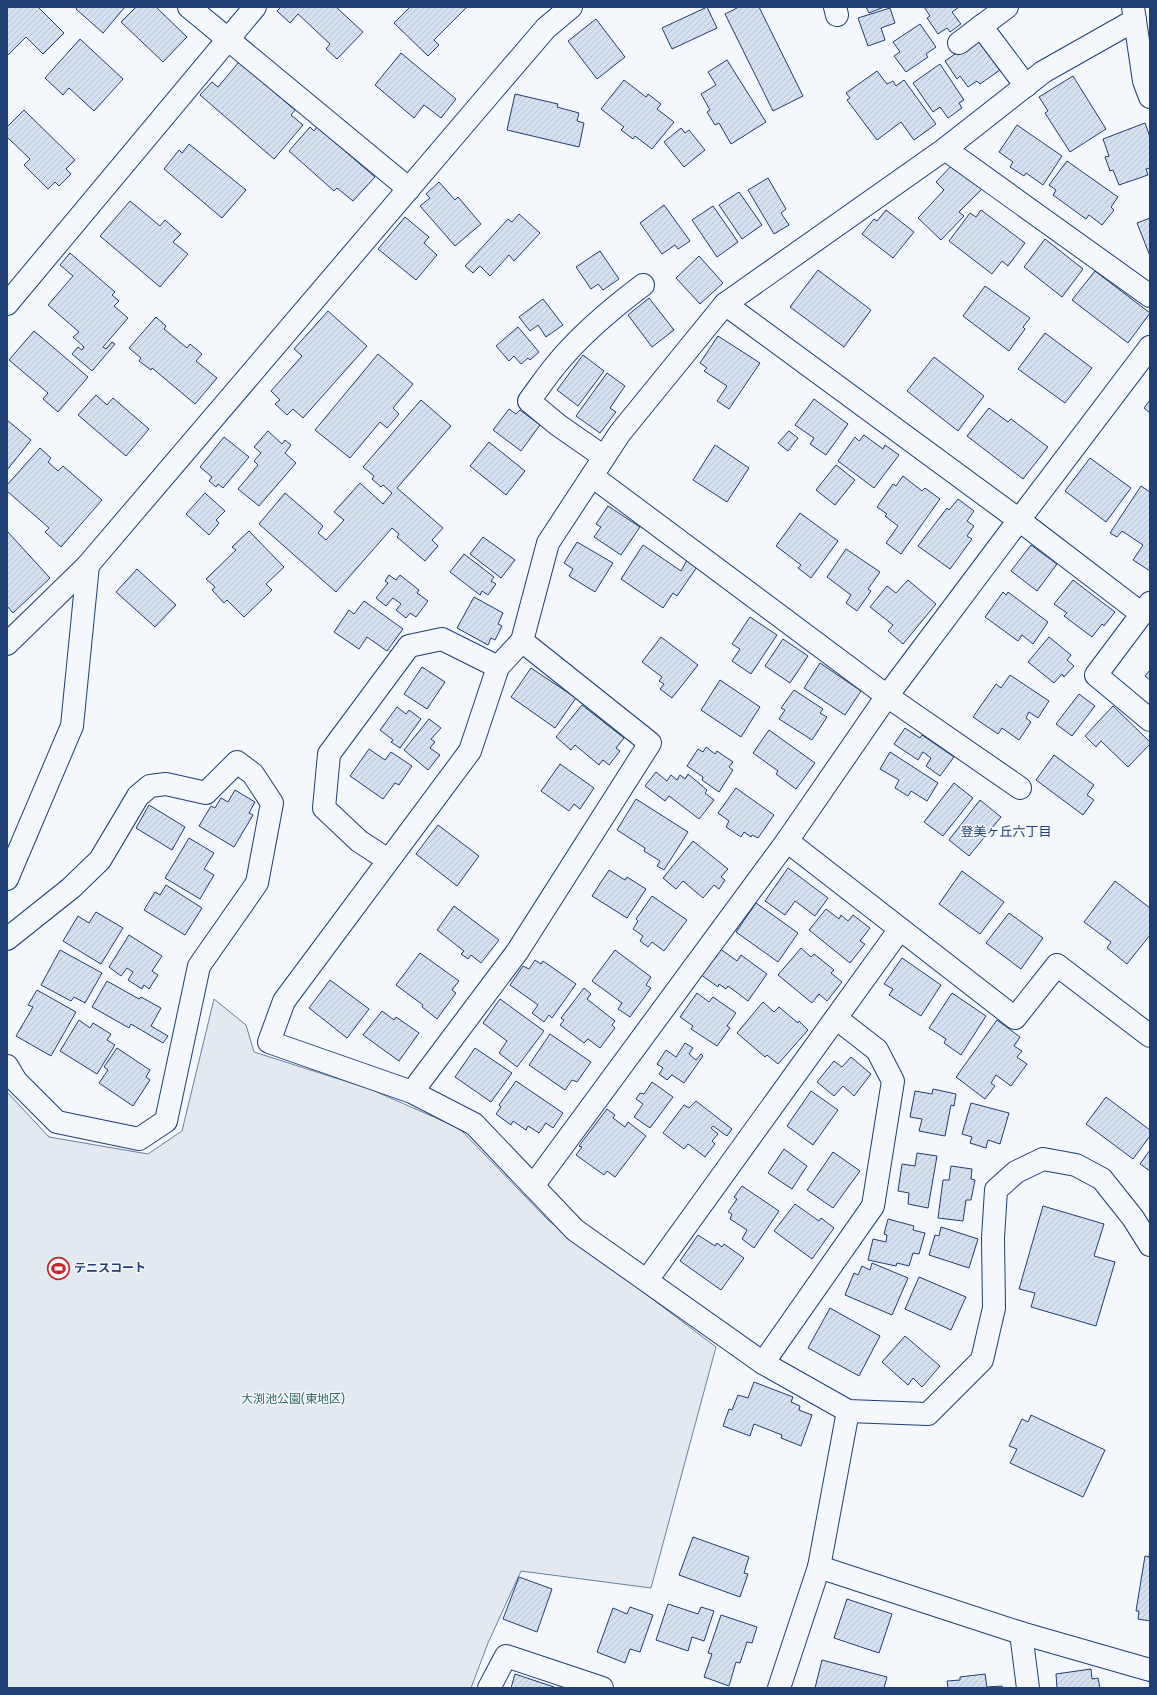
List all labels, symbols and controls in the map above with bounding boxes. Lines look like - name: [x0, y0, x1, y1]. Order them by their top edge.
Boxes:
- district label: 登美ヶ丘六丁目: [960, 824, 1052, 839]
- sports icon: テニスコート: [46, 1255, 72, 1281]
- place label: テニスコート: [74, 1261, 146, 1275]
- park label: 大渕池公園(東地区): [241, 1392, 345, 1406]

